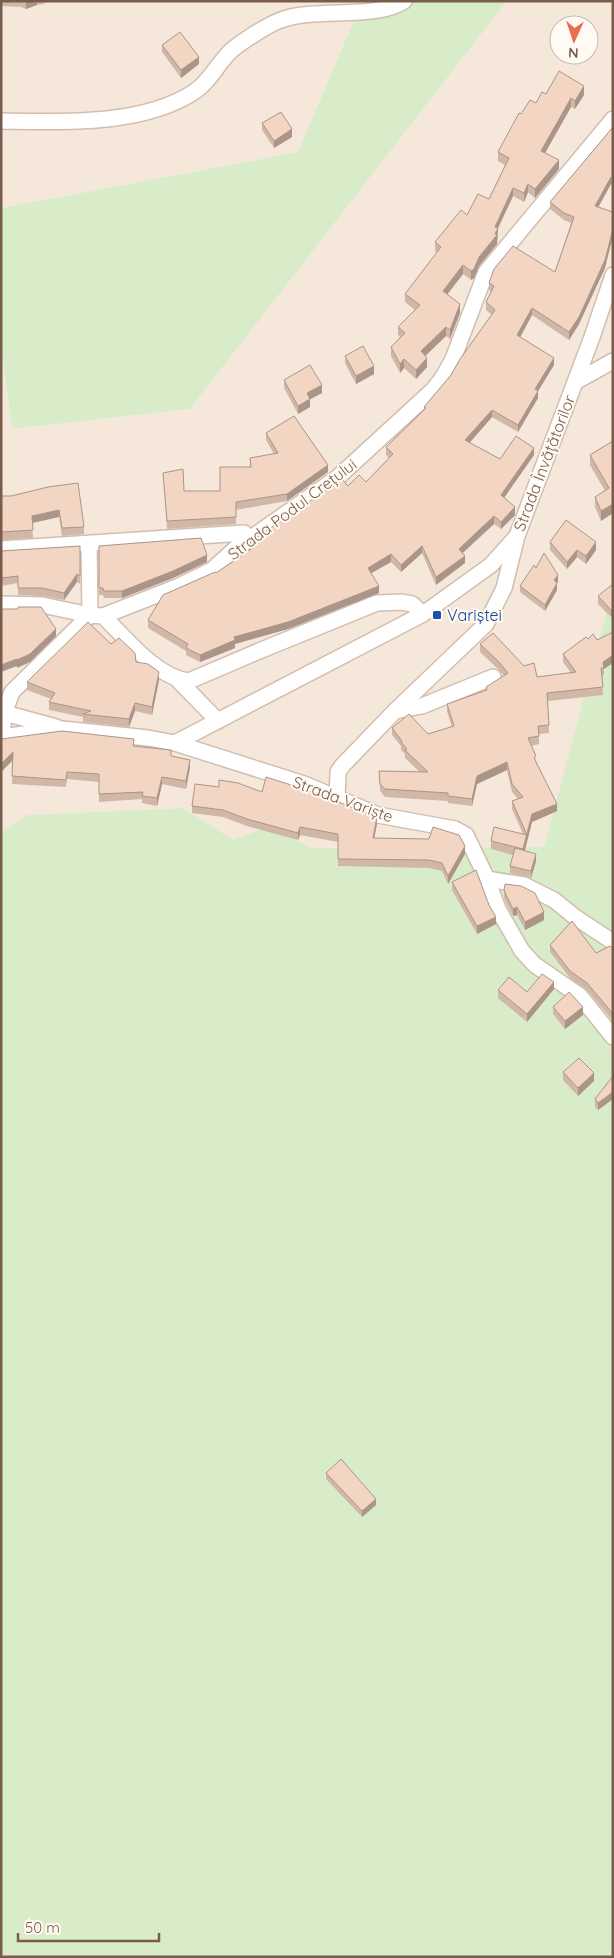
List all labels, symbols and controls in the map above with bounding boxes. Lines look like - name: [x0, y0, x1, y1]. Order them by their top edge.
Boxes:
- north arrow: [549, 15, 599, 65]
- text: N: [568, 44, 579, 62]
- street label: Strada Învățătorilor: [509, 392, 579, 534]
- street label: Strada Podul Crețului: [224, 454, 360, 564]
- place label: Variștei: [447, 605, 502, 625]
- marker: Variștei: [431, 609, 443, 621]
- street label: Strada Variște: [290, 772, 396, 826]
- scale bar: [18, 1910, 159, 1942]
- text: 50 m: [25, 1918, 60, 1937]

